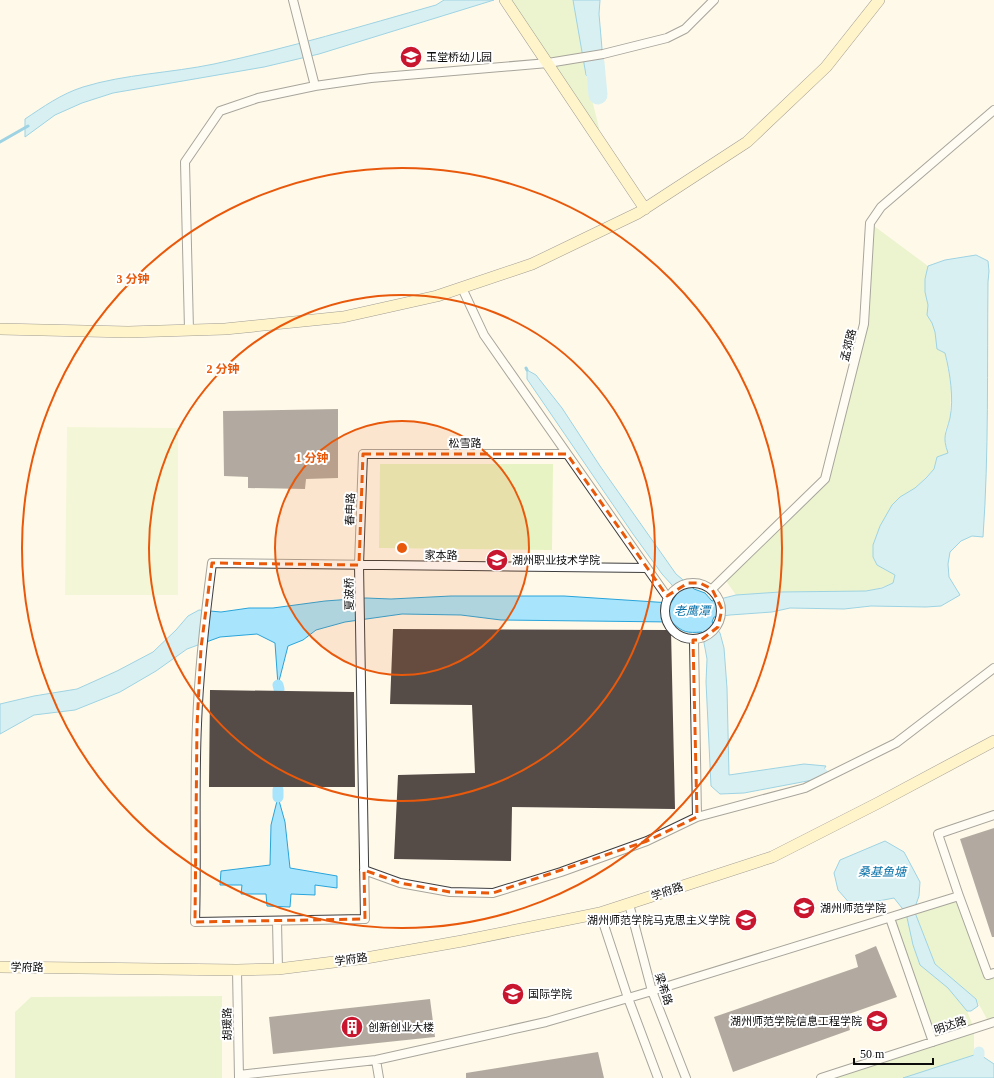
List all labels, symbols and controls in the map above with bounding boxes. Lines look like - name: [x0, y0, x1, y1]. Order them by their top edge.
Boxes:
- school or university icon: 玉堂桥幼儿园: [398, 44, 424, 70]
- place label: 玉堂桥幼儿园: [426, 51, 492, 63]
- text: 3 分钟: [116, 272, 150, 286]
- street label: 孟郊路: [838, 328, 858, 362]
- text: 2 分钟: [206, 362, 240, 376]
- street label: 松雪路: [449, 437, 482, 449]
- text: 1 分钟: [295, 451, 329, 465]
- street label: 春申路: [343, 492, 357, 526]
- centre of rings: [395, 541, 409, 555]
- school or university icon: 湖州职业技术学院: [484, 547, 510, 573]
- street label: 家本路: [424, 549, 458, 561]
- place label: 湖州职业技术学院: [512, 554, 600, 566]
- street label: 夏波桥: [343, 577, 355, 611]
- water label: 老鹰潭: [674, 604, 712, 618]
- water label: 桑基鱼塘: [858, 865, 908, 879]
- street label: 学府路: [649, 880, 685, 902]
- school or university icon: 湖州师范学院: [791, 895, 817, 921]
- place label: 湖州师范学院: [820, 902, 886, 914]
- school or university icon: 湖州师范学院马克思主义学院: [733, 907, 759, 933]
- place label: 湖州师范学院马克思主义学院: [587, 914, 730, 926]
- street label: 学府路: [334, 951, 368, 967]
- street label: 学府路: [10, 961, 44, 973]
- street label: 梁希路: [653, 971, 675, 1007]
- school or university icon: 国际学院: [500, 981, 526, 1007]
- place label: 国际学院: [528, 988, 572, 1000]
- street label: 胡瑗路: [221, 1007, 233, 1041]
- school or university icon: 湖州师范学院信息工程学院: [864, 1008, 890, 1034]
- building icon: 创新创业大楼: [339, 1014, 365, 1040]
- street label: 明达路: [932, 1014, 968, 1036]
- place label: 湖州师范学院信息工程学院: [730, 1015, 862, 1027]
- place label: 创新创业大楼: [368, 1021, 434, 1033]
- scale bar: [854, 1040, 933, 1066]
- text: 50 m: [860, 1047, 885, 1061]

